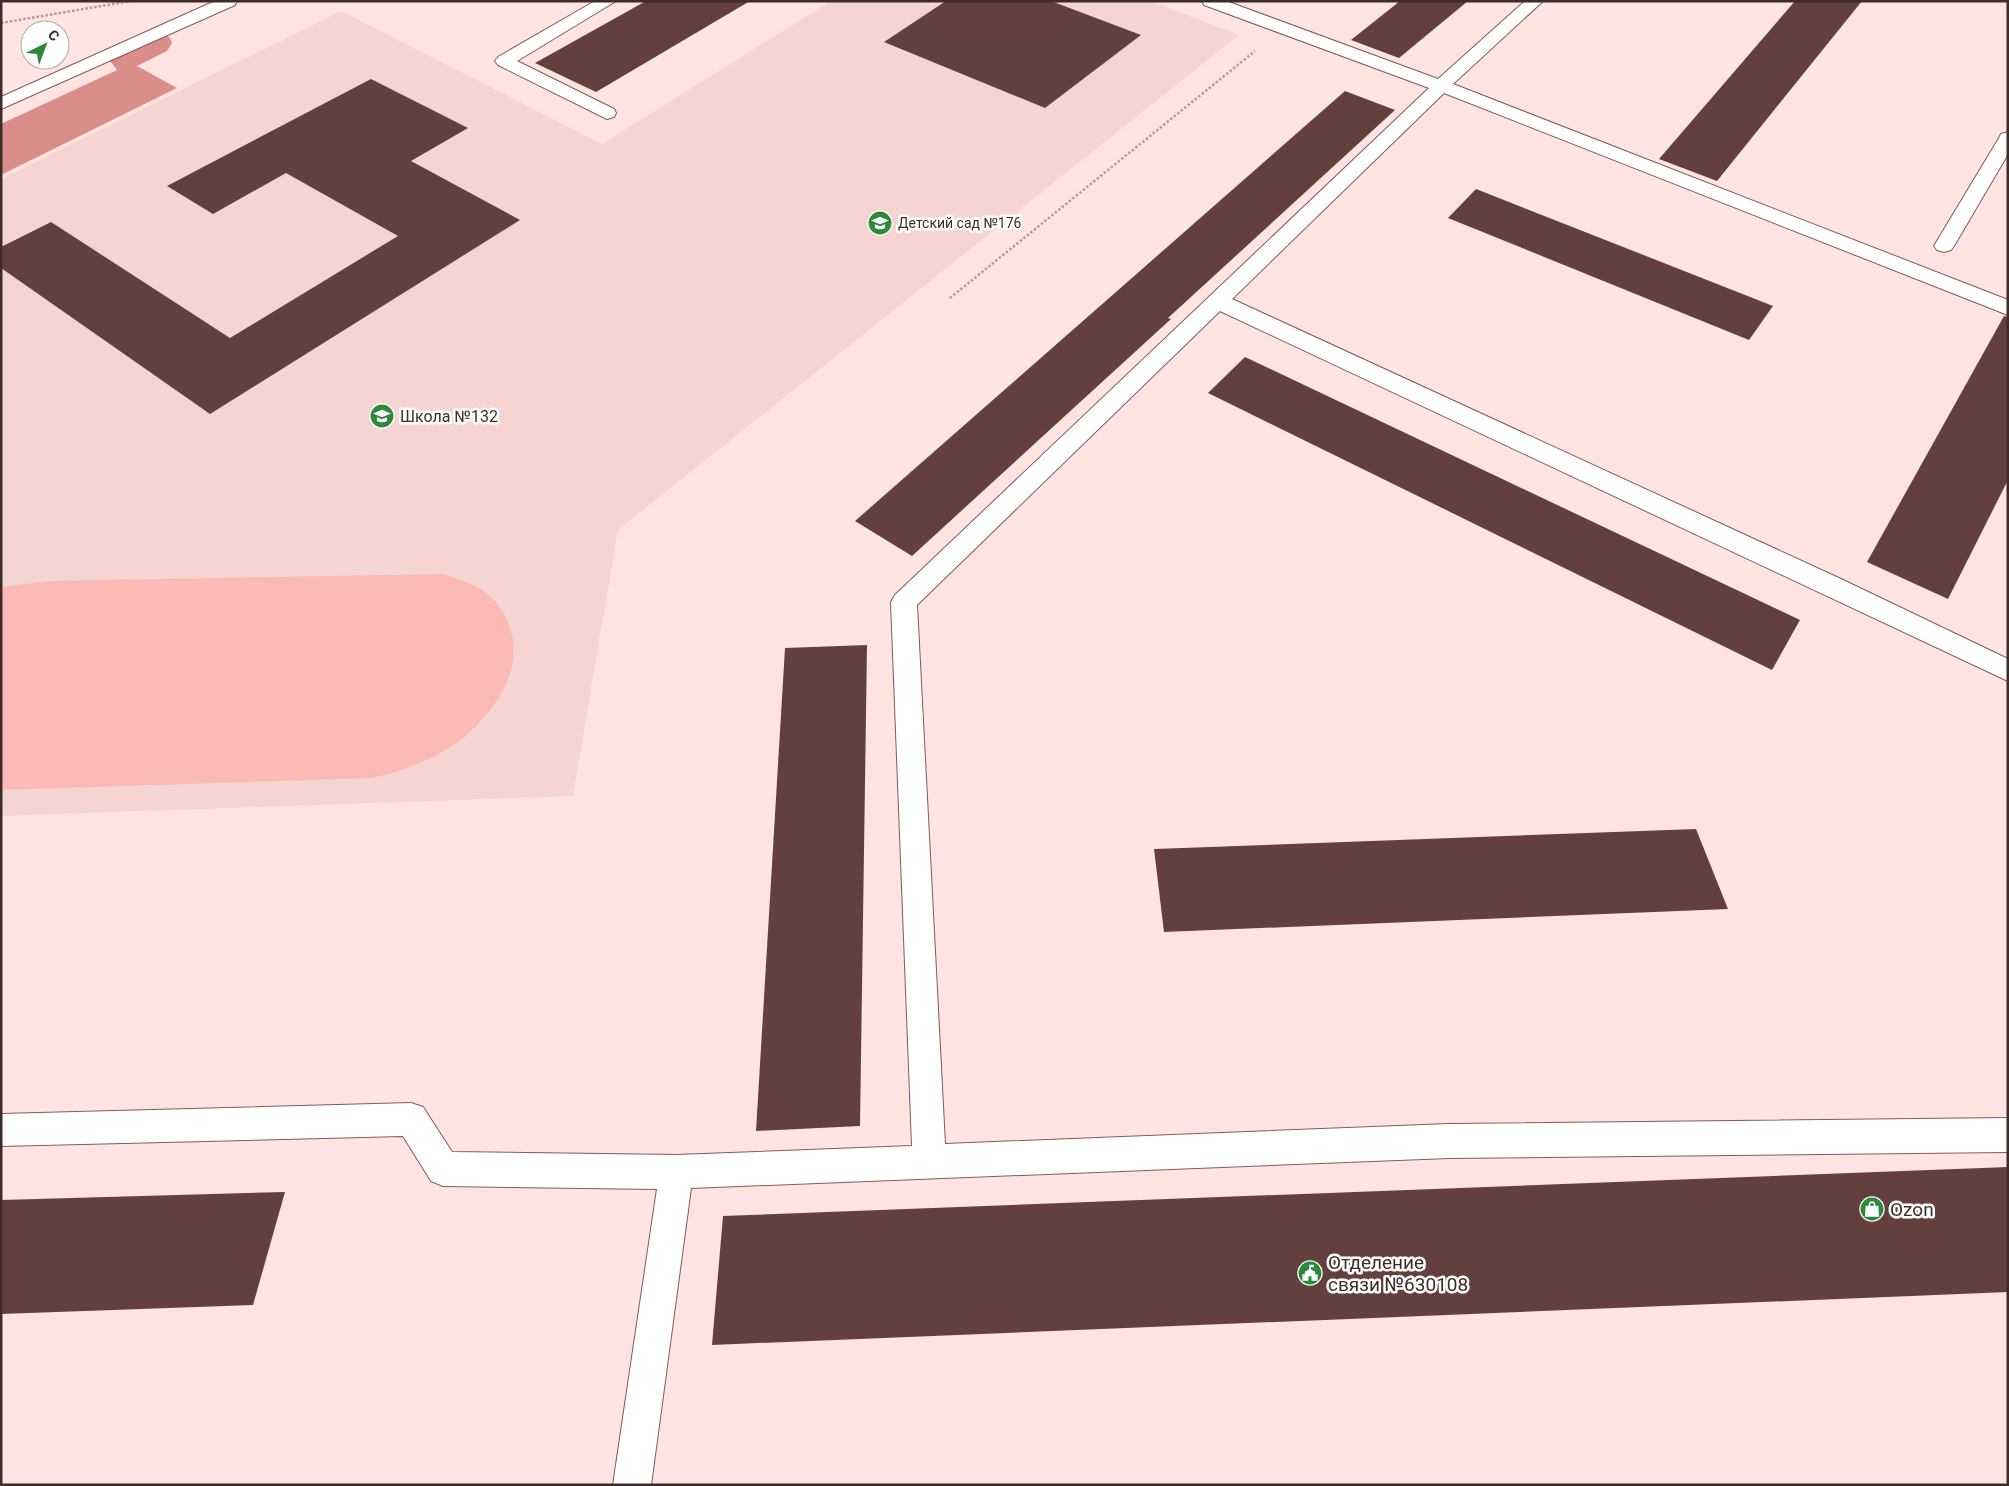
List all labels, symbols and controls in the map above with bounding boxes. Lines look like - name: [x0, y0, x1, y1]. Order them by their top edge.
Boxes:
- north arrow: [20, 20, 70, 70]
- text: С: [45, 26, 62, 44]
- school or university icon: Детский сад №176: [867, 210, 893, 236]
- place label: Детский сад №176: [898, 215, 1022, 231]
- school or university icon: Школа №132: [369, 403, 395, 429]
- place label: Школа №132: [400, 407, 498, 426]
- shop icon: Ozon: [1859, 1196, 1885, 1222]
- place label: Ozon: [1890, 1198, 1934, 1221]
- place label: Отделение связи №630108: [1328, 1251, 1468, 1296]
- public building icon: Отделение связи №630108: [1297, 1260, 1323, 1286]

